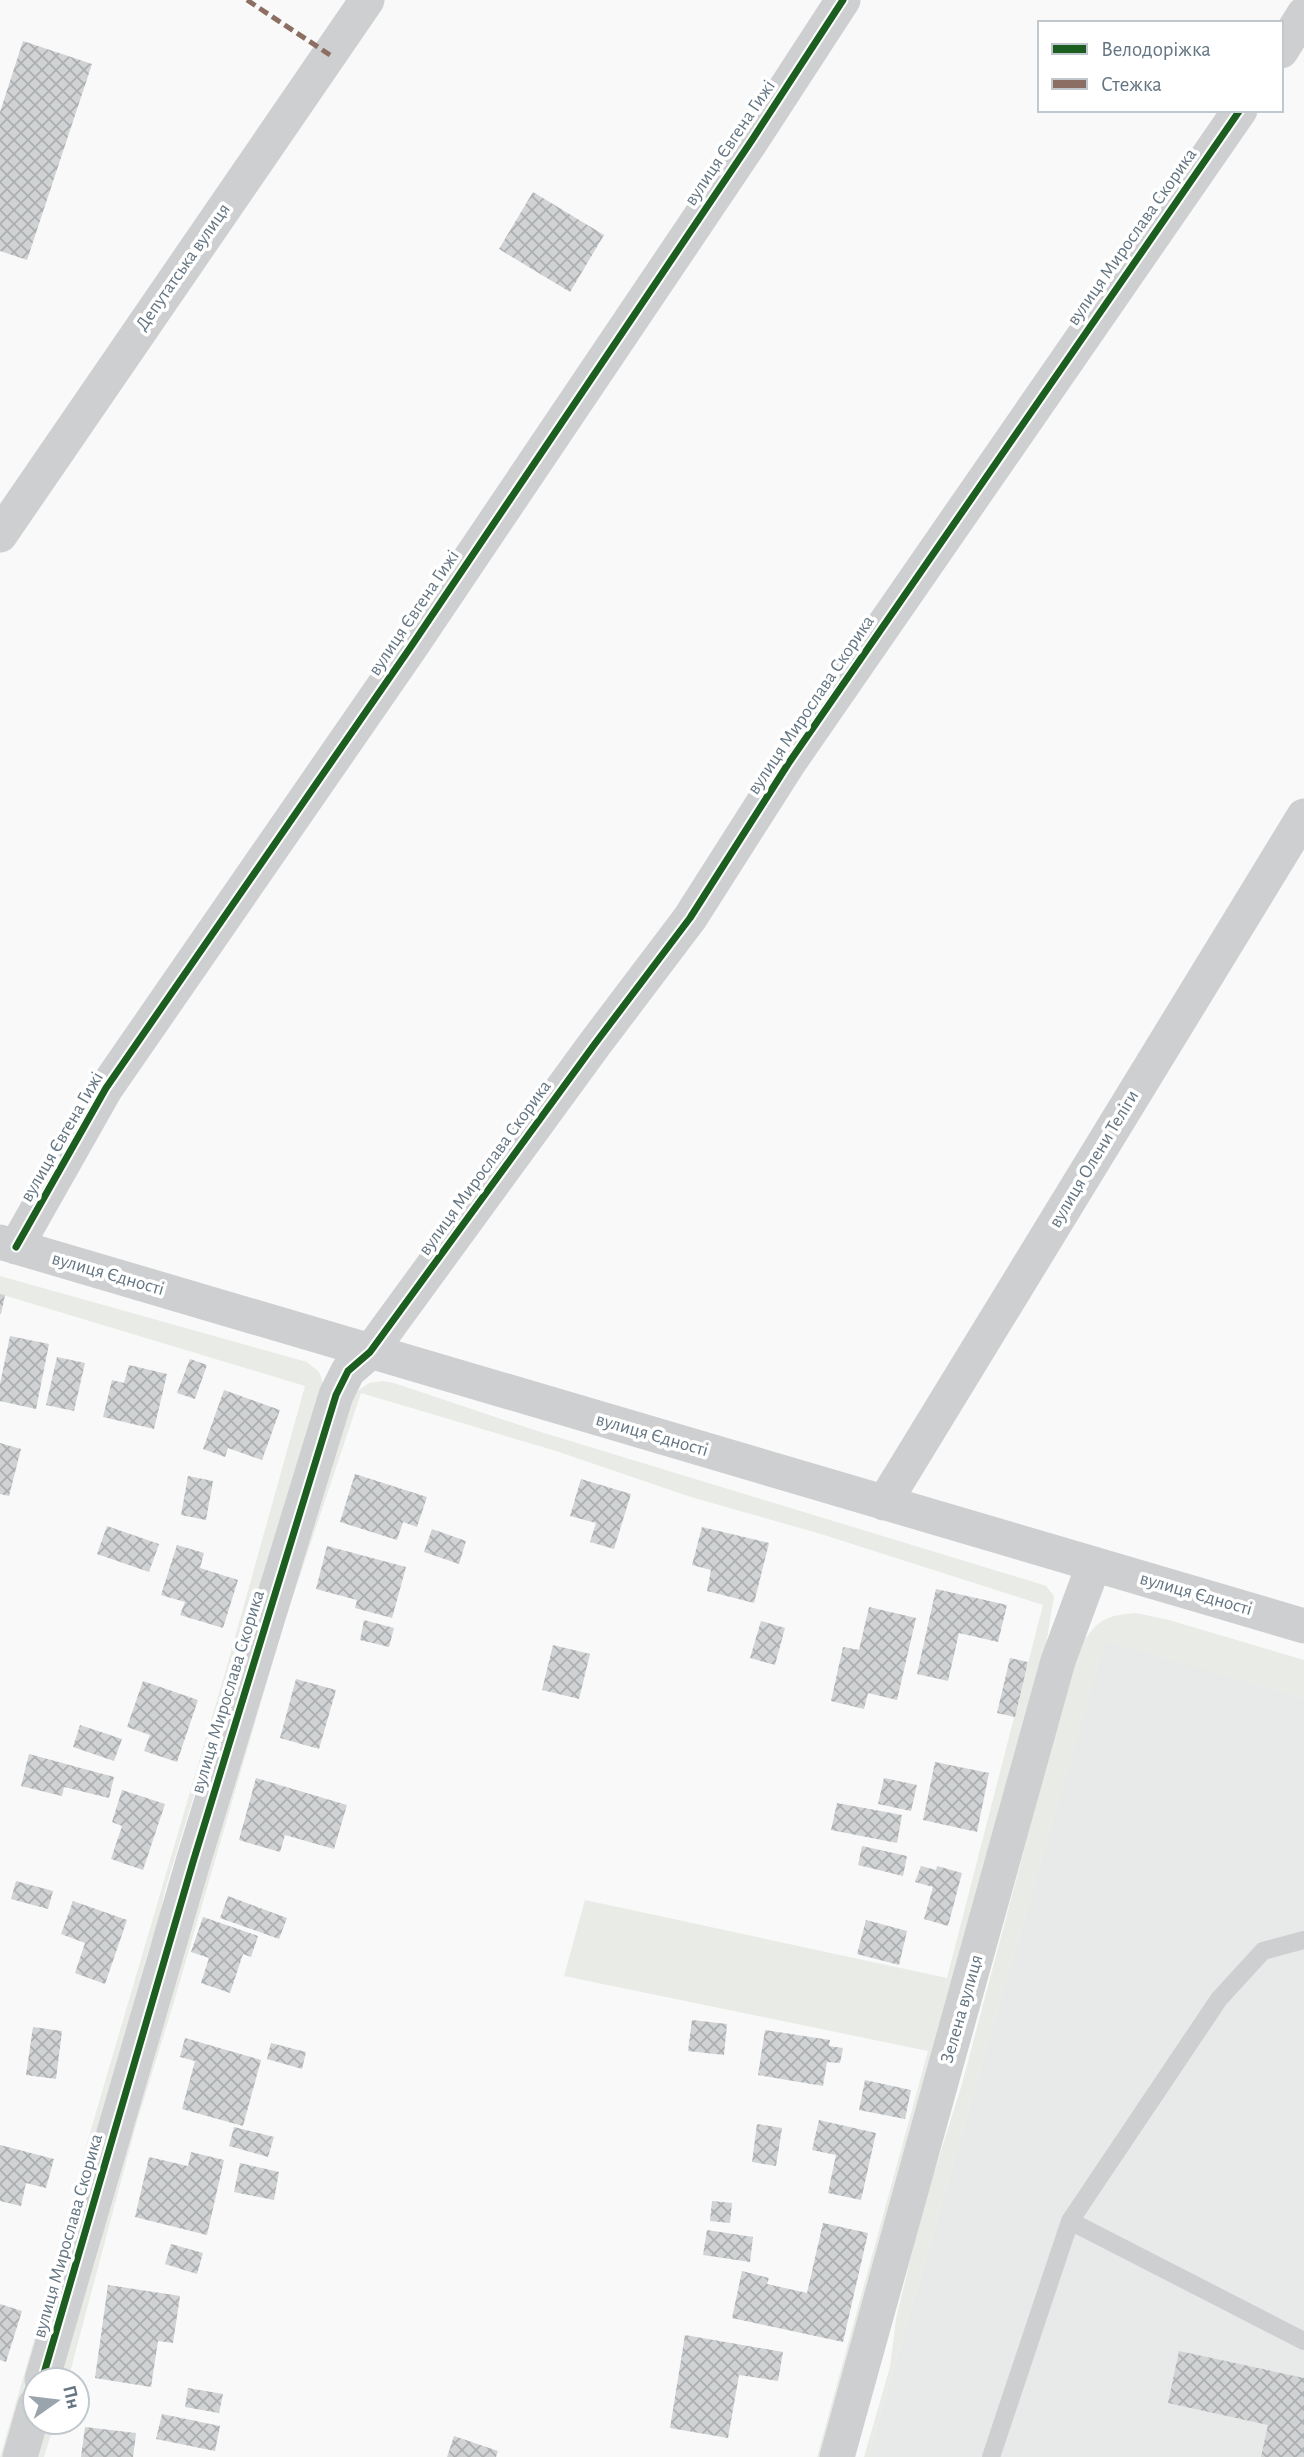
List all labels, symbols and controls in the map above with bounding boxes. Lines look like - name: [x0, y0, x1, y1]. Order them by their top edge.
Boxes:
- legend: [1038, 21, 1283, 112]
- text: Велодоріжка: [1101, 39, 1211, 60]
- text: Стежка: [1101, 74, 1162, 95]
- street label: вулиця Євгена Гижі: [681, 77, 779, 209]
- street label: вулиця Мирослава Скорика: [1064, 145, 1201, 329]
- street label: Депутатська вулиця: [132, 200, 234, 334]
- street label: вулиця Євгена Гижі: [365, 547, 463, 679]
- street label: вулиця Мирослава Скорика: [744, 612, 878, 798]
- street label: вулиця Євгена Гижі: [17, 1069, 107, 1205]
- street label: вулиця Мирослава Скорика: [415, 1077, 555, 1259]
- street label: вулиця Олени Теліги: [1046, 1087, 1142, 1231]
- street label: вулиця Єдності: [50, 1249, 166, 1299]
- street label: вулиця Єдності: [594, 1410, 710, 1460]
- street label: вулиця Єдності: [1138, 1569, 1254, 1619]
- street label: вулиця Мирослава Скорика: [188, 1588, 268, 1796]
- street label: Зелена вулиця: [937, 1953, 987, 2065]
- street label: вулиця Мирослава Скорика: [30, 2131, 106, 2340]
- north arrow: [21, 2366, 91, 2436]
- text: Пн: [59, 2384, 83, 2411]

